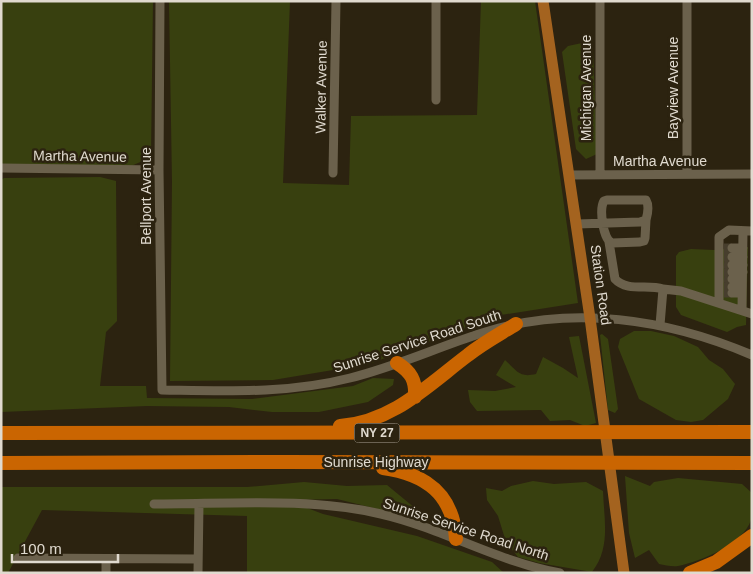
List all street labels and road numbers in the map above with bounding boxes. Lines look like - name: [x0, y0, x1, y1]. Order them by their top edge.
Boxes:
- street label: Michigan Avenue: [578, 35, 594, 141]
- street label: Bayview Avenue: [665, 37, 681, 139]
- street label: Walker Avenue: [312, 40, 330, 134]
- street label: Martha Avenue: [33, 147, 127, 165]
- street label: Bellport Avenue: [138, 147, 154, 245]
- street label: Martha Avenue: [613, 153, 707, 169]
- street label: Station Road: [587, 244, 615, 326]
- street label: Sunrise Service Road South: [331, 306, 503, 376]
- road number: NY 27: [354, 423, 400, 442]
- street label: Sunrise Highway: [323, 454, 429, 470]
- street label: Sunrise Service Road North: [381, 495, 551, 563]

